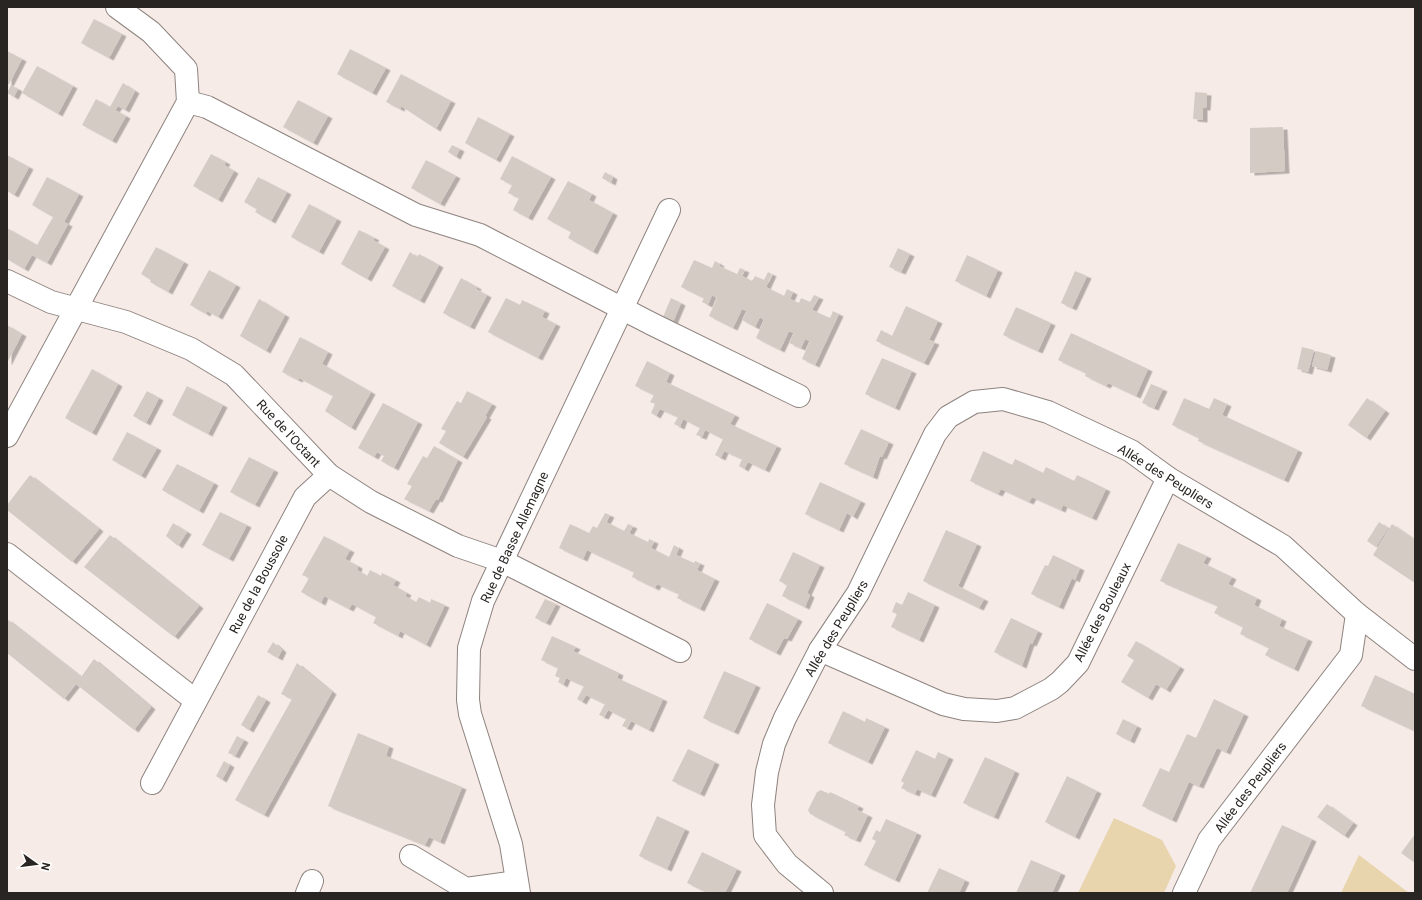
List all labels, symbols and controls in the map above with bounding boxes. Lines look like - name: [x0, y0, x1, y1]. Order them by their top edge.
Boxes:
- street label: Rue de l'Octant: [254, 397, 324, 470]
- street label: Allée des Peupliers: [1115, 441, 1217, 512]
- street label: Rue de Basse Allemagne: [477, 469, 552, 605]
- street label: Rue de la Boussole: [226, 532, 291, 636]
- street label: Allée des Bouleaux: [1071, 560, 1134, 664]
- street label: Allée des Peupliers: [802, 577, 871, 679]
- street label: Allée des Peupliers: [1211, 739, 1290, 836]
- north arrow: [16, 844, 56, 884]
- text: N: [38, 861, 52, 872]

